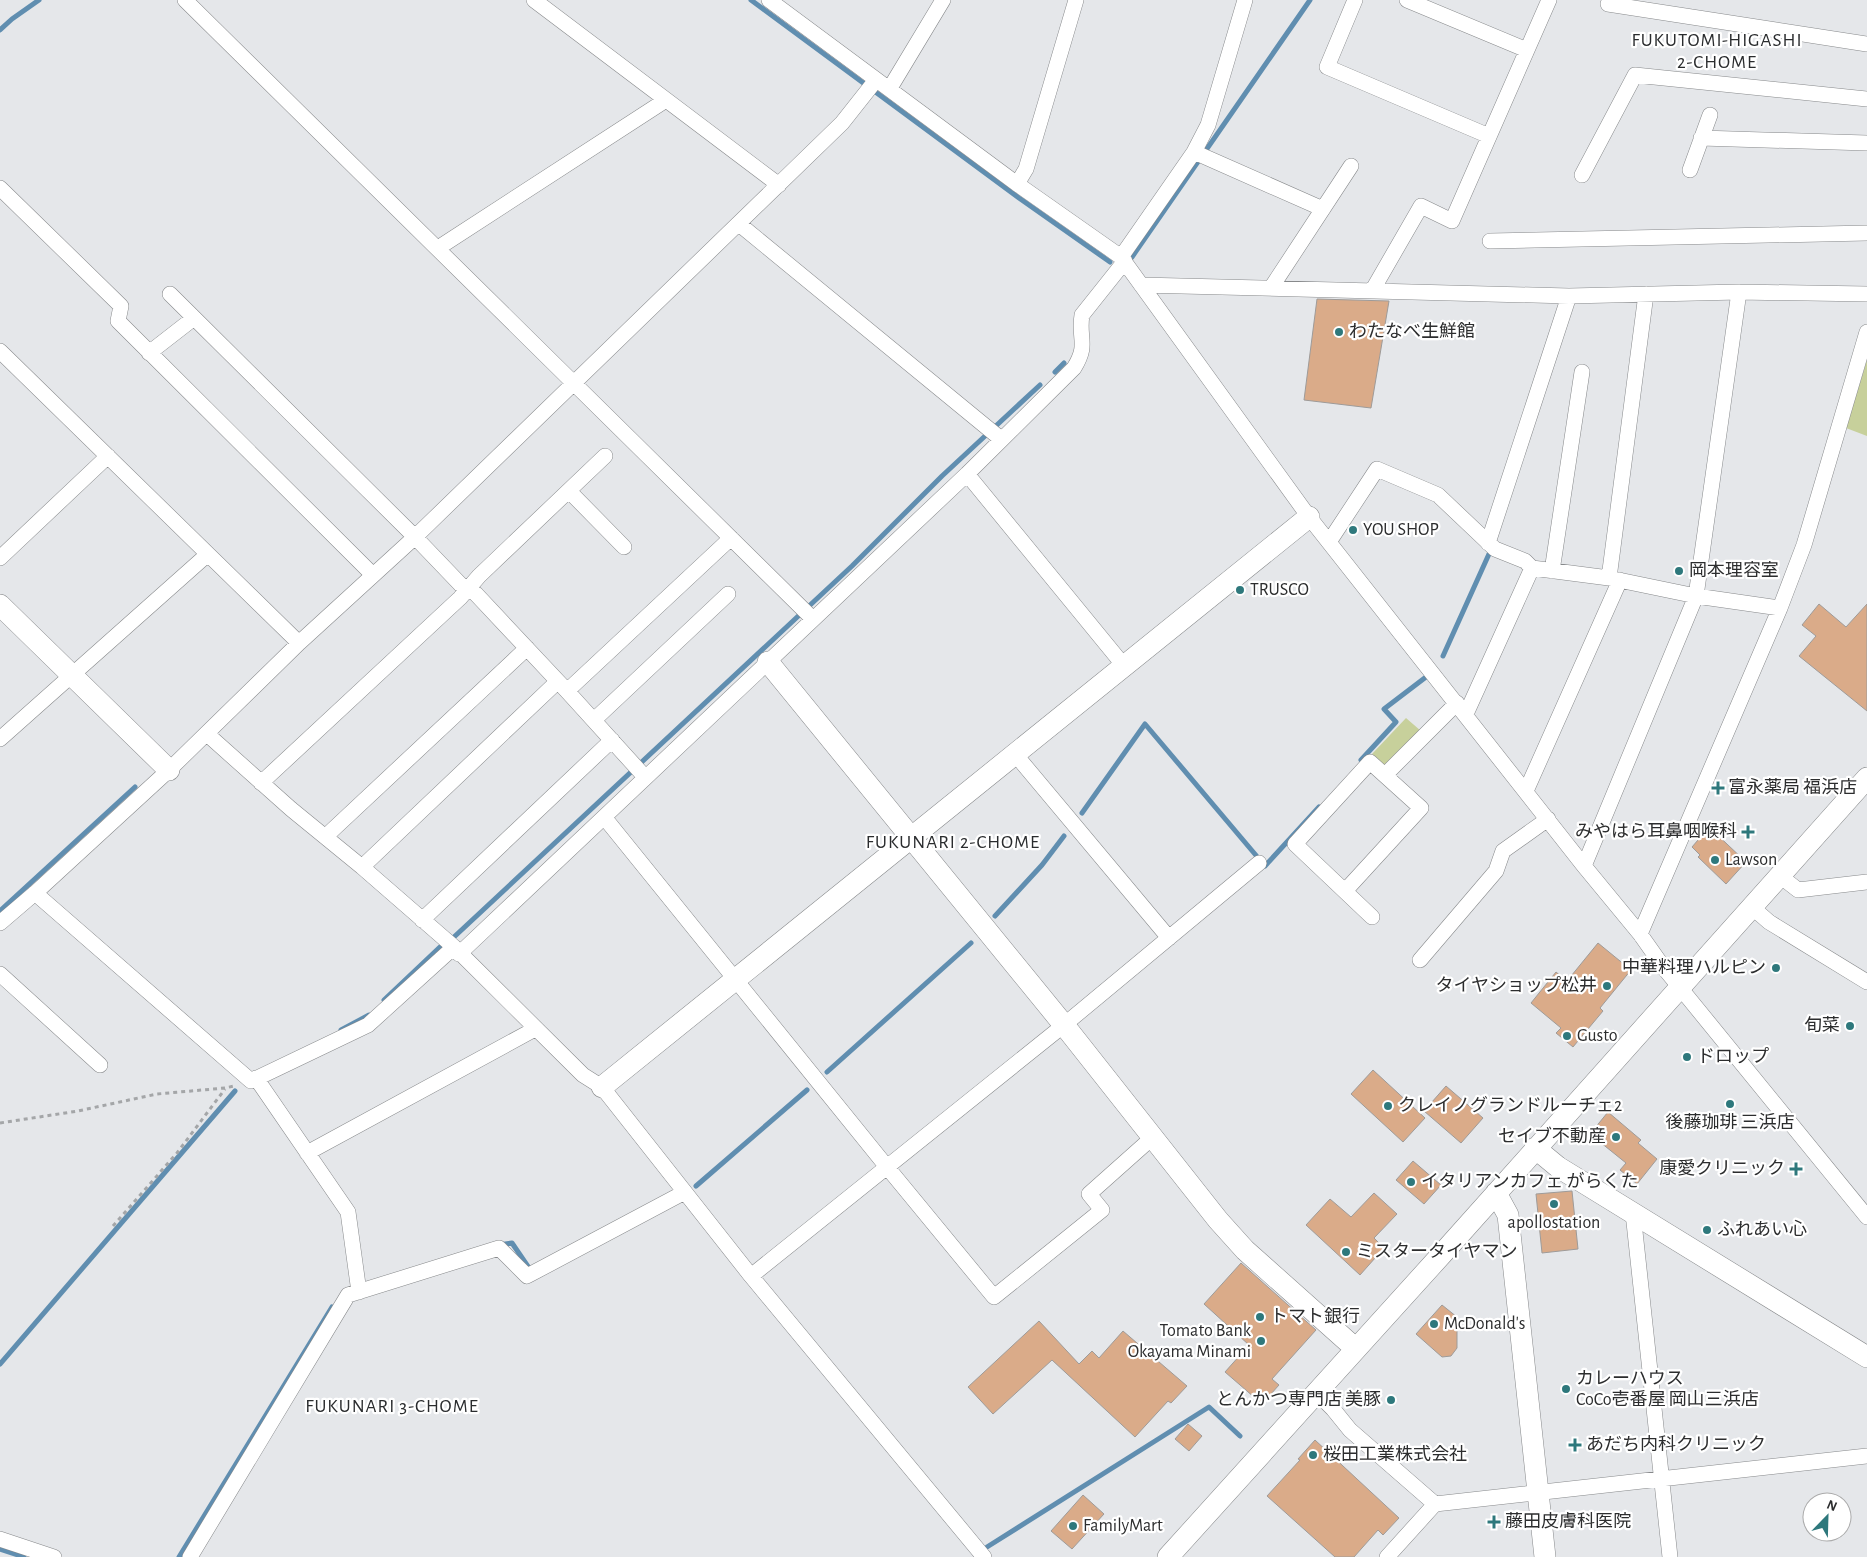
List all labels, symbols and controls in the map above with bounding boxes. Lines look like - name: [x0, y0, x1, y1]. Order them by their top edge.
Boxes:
- district label: FUKUTOMI-HIGASHI 2-CHOME: [1631, 31, 1803, 72]
- place label: わたなべ生鮮館: [1349, 322, 1475, 341]
- marker: わたなべ生鮮館: [1333, 326, 1345, 338]
- place label: YOU SHOP: [1363, 521, 1439, 539]
- marker: YOU SHOP: [1347, 524, 1359, 536]
- place label: 岡本理容室: [1689, 561, 1779, 580]
- marker: 岡本理容室: [1673, 565, 1685, 577]
- place label: TRUSCO: [1250, 581, 1309, 599]
- marker: TRUSCO: [1234, 584, 1246, 596]
- place label: 富永薬局 福浜店: [1728, 777, 1857, 797]
- marker: 富永薬局 福浜店: [1712, 782, 1724, 794]
- place label: みやはら耳鼻咽喉科: [1575, 821, 1737, 841]
- marker: みやはら耳鼻咽喉科: [1741, 825, 1755, 839]
- district label: FUKUNARI 2-CHOME: [866, 833, 1040, 852]
- place label: Lawson: [1725, 851, 1777, 869]
- marker: Lawson: [1709, 854, 1721, 866]
- place label: 中華料理ハルピン: [1622, 957, 1766, 977]
- marker: 中華料理ハルピン: [1770, 962, 1782, 974]
- place label: タイヤショップ松井: [1436, 975, 1597, 995]
- marker: タイヤショップ松井: [1601, 980, 1613, 992]
- place label: 旬菜: [1804, 1016, 1840, 1035]
- marker: 旬菜: [1844, 1020, 1856, 1032]
- place label: Gusto: [1577, 1027, 1618, 1045]
- marker: Gusto: [1561, 1030, 1573, 1042]
- place label: ドロップ: [1697, 1047, 1769, 1066]
- marker: ドロップ: [1681, 1051, 1693, 1063]
- place label: クレイノグランドルーチェ2: [1398, 1095, 1622, 1115]
- marker: 後藤珈琲 三浜店: [1724, 1098, 1736, 1110]
- marker: クレイノグランドルーチェ2: [1382, 1100, 1394, 1112]
- place label: 後藤珈琲 三浜店: [1666, 1112, 1794, 1132]
- place label: セイブ不動産: [1498, 1126, 1606, 1146]
- marker: セイブ不動産: [1610, 1131, 1622, 1143]
- place label: 康愛クリニック: [1659, 1159, 1785, 1178]
- marker: 康愛クリニック: [1789, 1162, 1803, 1176]
- place label: イタリアンカフェ がらくた: [1421, 1171, 1639, 1191]
- marker: イタリアンカフェ がらくた: [1405, 1176, 1417, 1188]
- marker: apollostation: [1548, 1198, 1560, 1210]
- place label: apollostation: [1508, 1214, 1600, 1232]
- place label: ふれあい心: [1717, 1219, 1807, 1239]
- marker: ふれあい心: [1701, 1224, 1713, 1236]
- place label: ミスタータイヤマン: [1356, 1242, 1517, 1261]
- marker: ミスタータイヤマン: [1340, 1246, 1352, 1258]
- place label: トマト銀行: [1270, 1306, 1360, 1326]
- marker: トマト銀行: [1254, 1311, 1266, 1323]
- place label: McDonald's: [1444, 1315, 1526, 1333]
- marker: McDonald's: [1428, 1318, 1440, 1330]
- place label: Tomato Bank Okayama Minami: [1128, 1322, 1252, 1361]
- marker: Tomato Bank Okayama Minami: [1255, 1335, 1267, 1347]
- place label: カレーハウス CoCo壱番屋 岡山三浜店: [1576, 1370, 1759, 1409]
- marker: カレーハウス CoCo壱番屋 岡山三浜店: [1560, 1383, 1572, 1395]
- place label: とんかつ専門店 美豚: [1216, 1389, 1381, 1409]
- marker: とんかつ専門店 美豚: [1385, 1394, 1397, 1406]
- district label: FUKUNARI 3-CHOME: [305, 1397, 479, 1416]
- place label: あだち内科クリニック: [1586, 1435, 1766, 1454]
- marker: あだち内科クリニック: [1568, 1438, 1582, 1452]
- place label: 桜田工業株式会社: [1323, 1445, 1467, 1464]
- marker: 桜田工業株式会社: [1307, 1449, 1319, 1461]
- north arrow: [1802, 1492, 1852, 1542]
- text: N: [1824, 1498, 1839, 1514]
- place label: 藤田皮膚科医院: [1505, 1512, 1631, 1531]
- marker: 藤田皮膚科医院: [1487, 1515, 1501, 1529]
- place label: FamilyMart: [1083, 1517, 1163, 1535]
- marker: FamilyMart: [1067, 1520, 1079, 1532]

